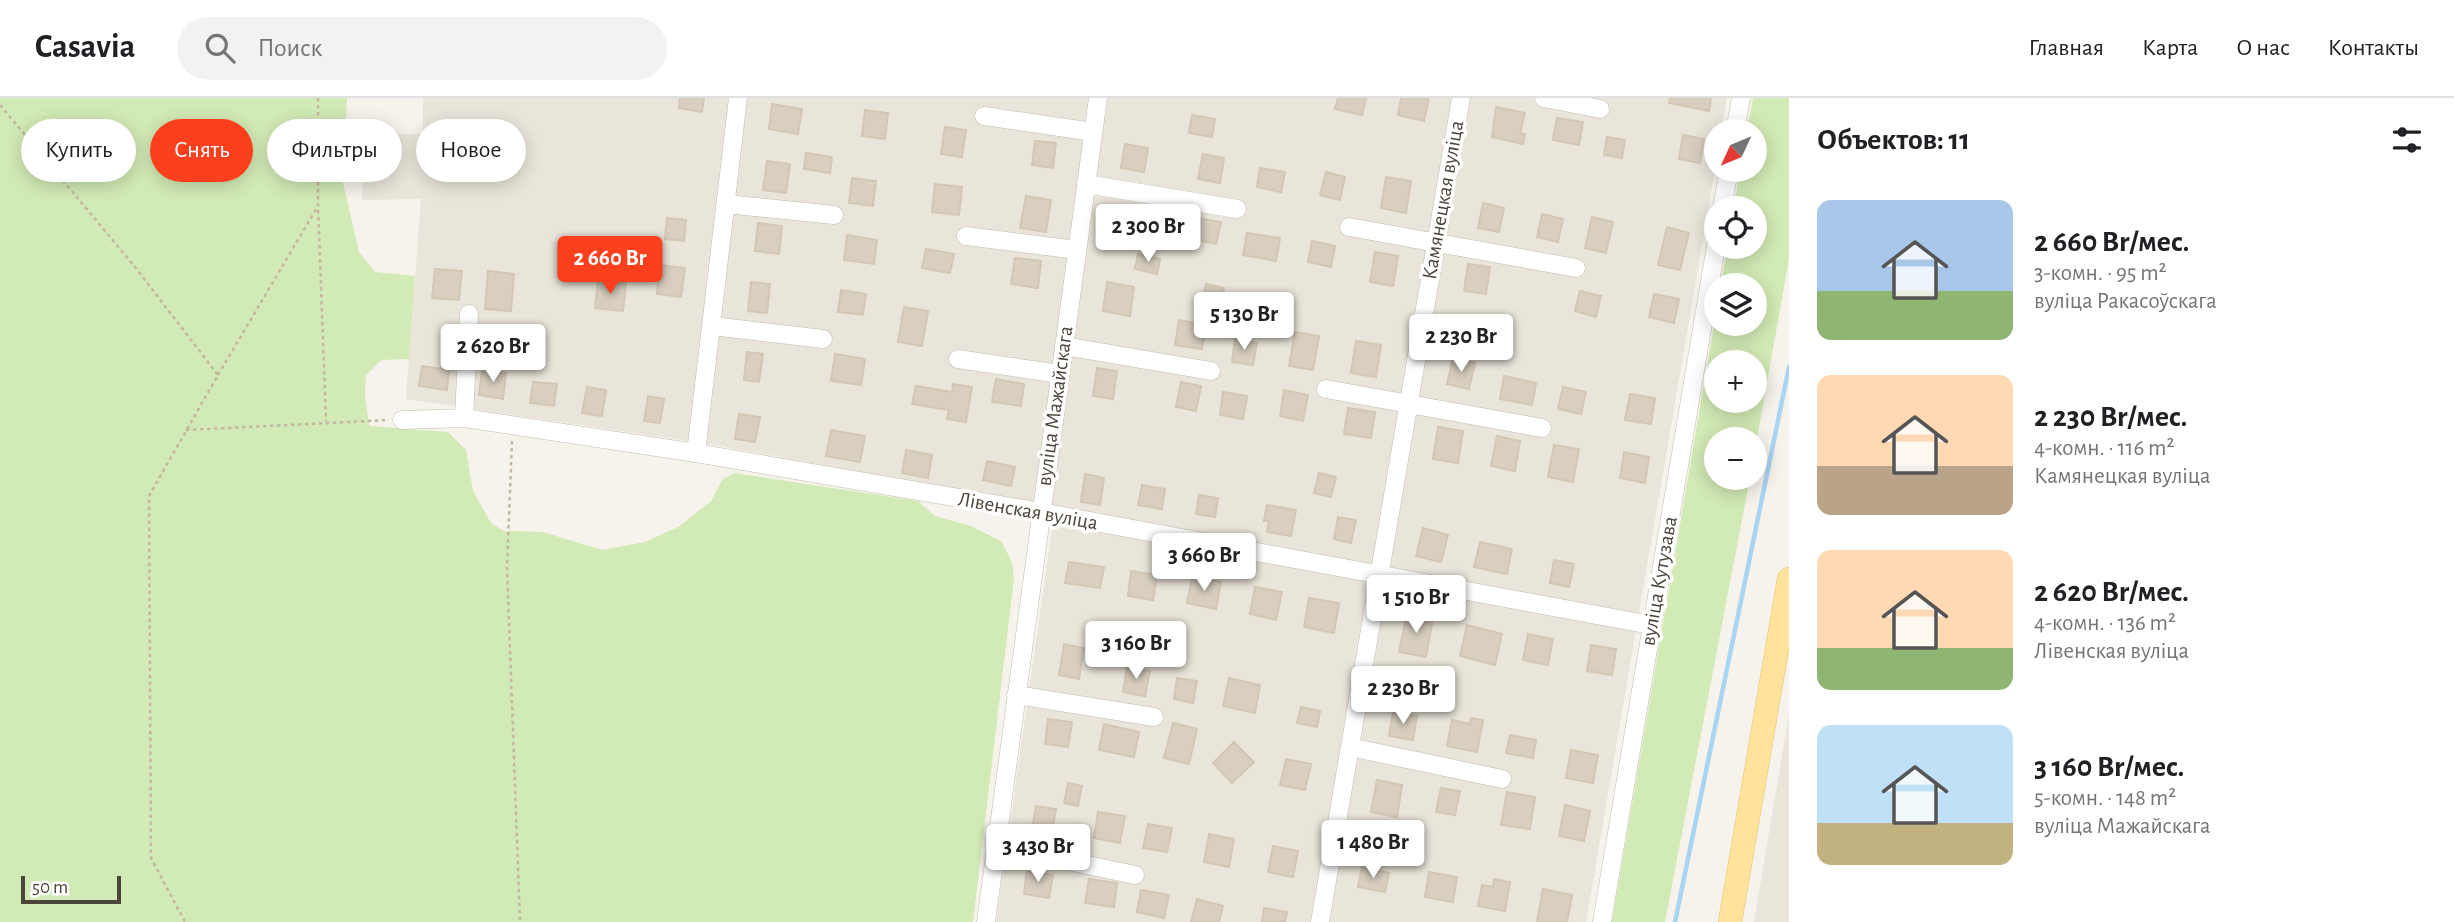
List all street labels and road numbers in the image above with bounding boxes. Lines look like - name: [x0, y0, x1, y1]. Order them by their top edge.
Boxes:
- street label: Камянецкая вуліца: [1419, 118, 1467, 281]
- street label: вуліца Мажайскага: [1033, 324, 1077, 487]
- street label: Лівенская вуліца: [956, 488, 1100, 534]
- street label: вуліца Кутузава: [1637, 514, 1681, 648]

